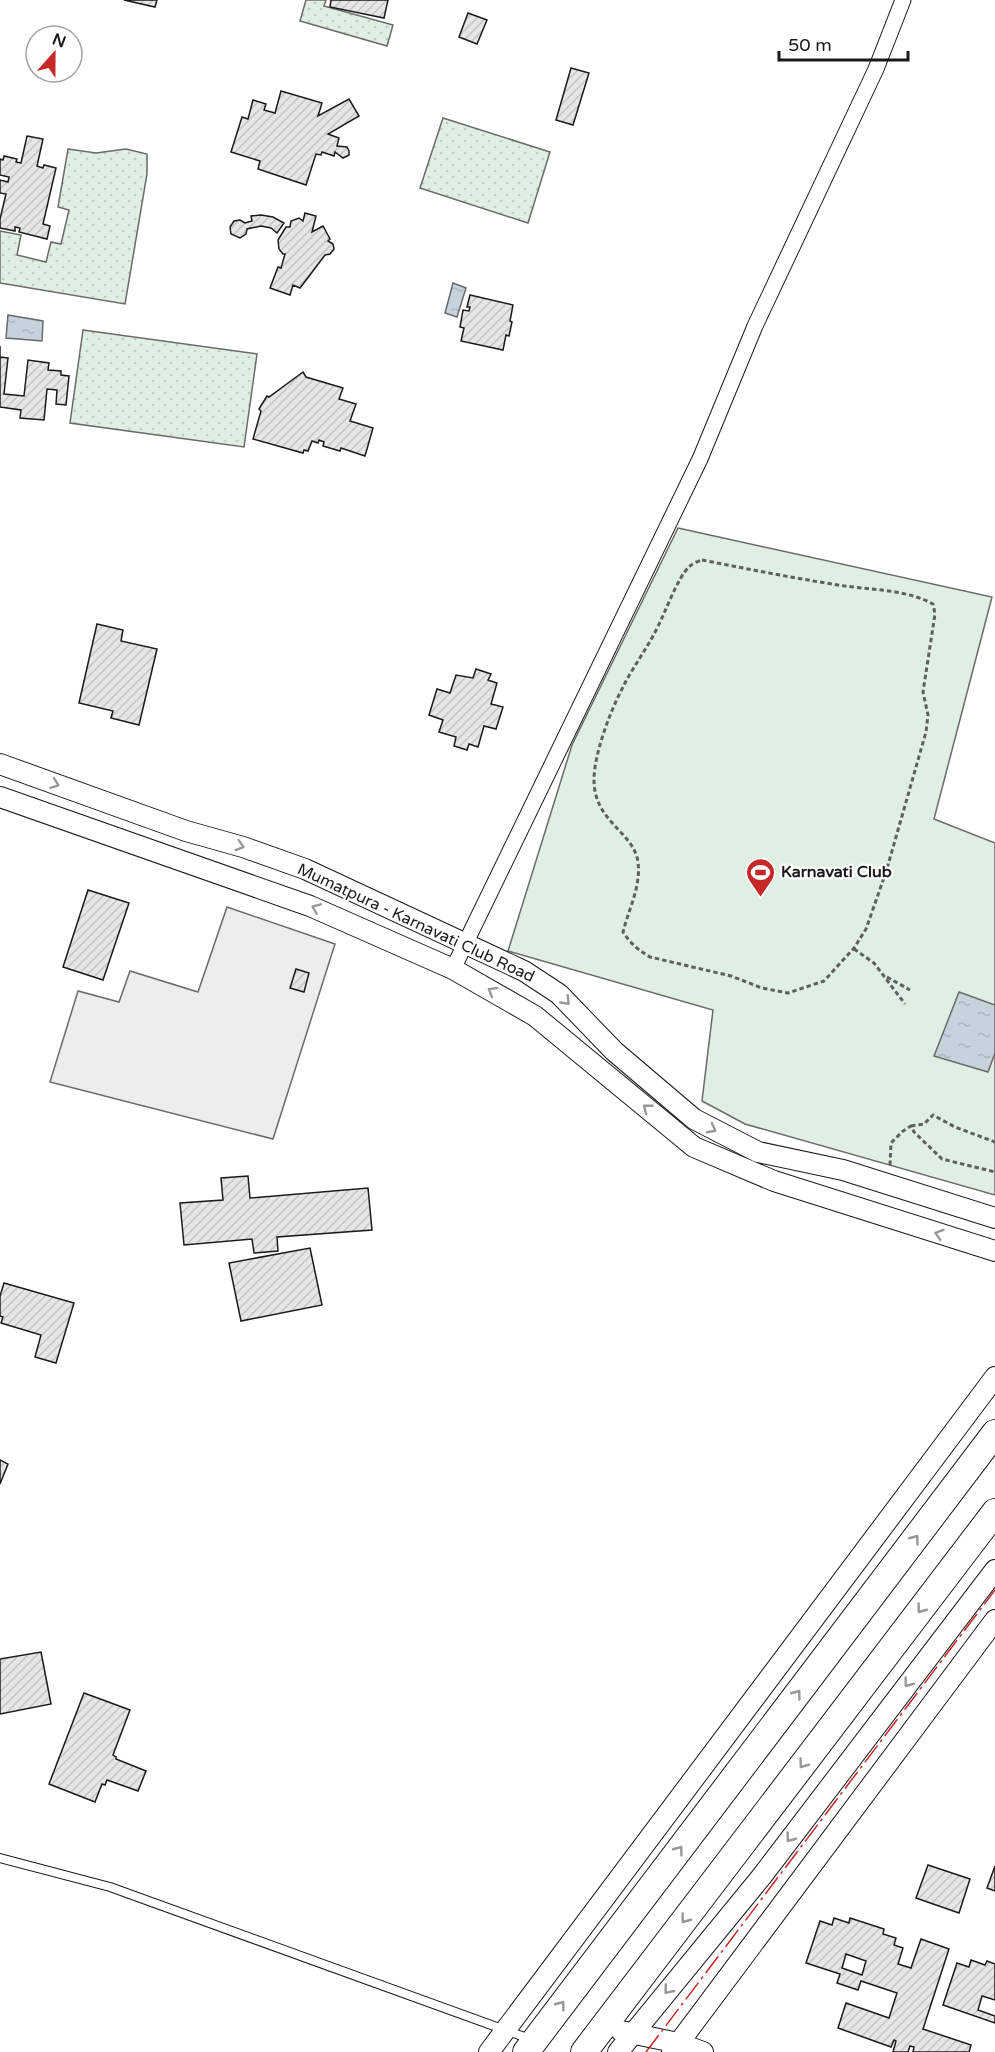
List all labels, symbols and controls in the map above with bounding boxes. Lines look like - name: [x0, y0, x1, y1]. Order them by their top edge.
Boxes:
- north arrow: [24, 24, 84, 84]
- scale bar: [779, 24, 908, 62]
- text: N: [49, 29, 69, 53]
- text: 50 m: [788, 34, 832, 56]
- one-way arrow: [49, 776, 60, 789]
- one-way arrow: [234, 839, 245, 851]
- sports icon: Karnavati Club: [744, 856, 776, 898]
- street label: Mumatpura - Karnavati Club Road: [294, 859, 538, 987]
- place label: Karnavati Club: [781, 862, 892, 882]
- one-way arrow: [311, 903, 322, 915]
- one-way arrow: [488, 987, 498, 998]
- one-way arrow: [559, 994, 570, 1005]
- one-way arrow: [643, 1105, 654, 1116]
- one-way arrow: [706, 1122, 717, 1134]
- one-way arrow: [934, 1228, 945, 1241]
- one-way arrow: [907, 1535, 918, 1546]
- one-way arrow: [918, 1602, 929, 1613]
- one-way arrow: [905, 1676, 916, 1687]
- one-way arrow: [789, 1690, 800, 1701]
- one-way arrow: [800, 1757, 811, 1768]
- one-way arrow: [787, 1831, 798, 1842]
- one-way arrow: [672, 1845, 683, 1856]
- one-way arrow: [682, 1913, 693, 1924]
- one-way arrow: [664, 1983, 675, 1994]
- one-way arrow: [554, 2001, 565, 2012]

